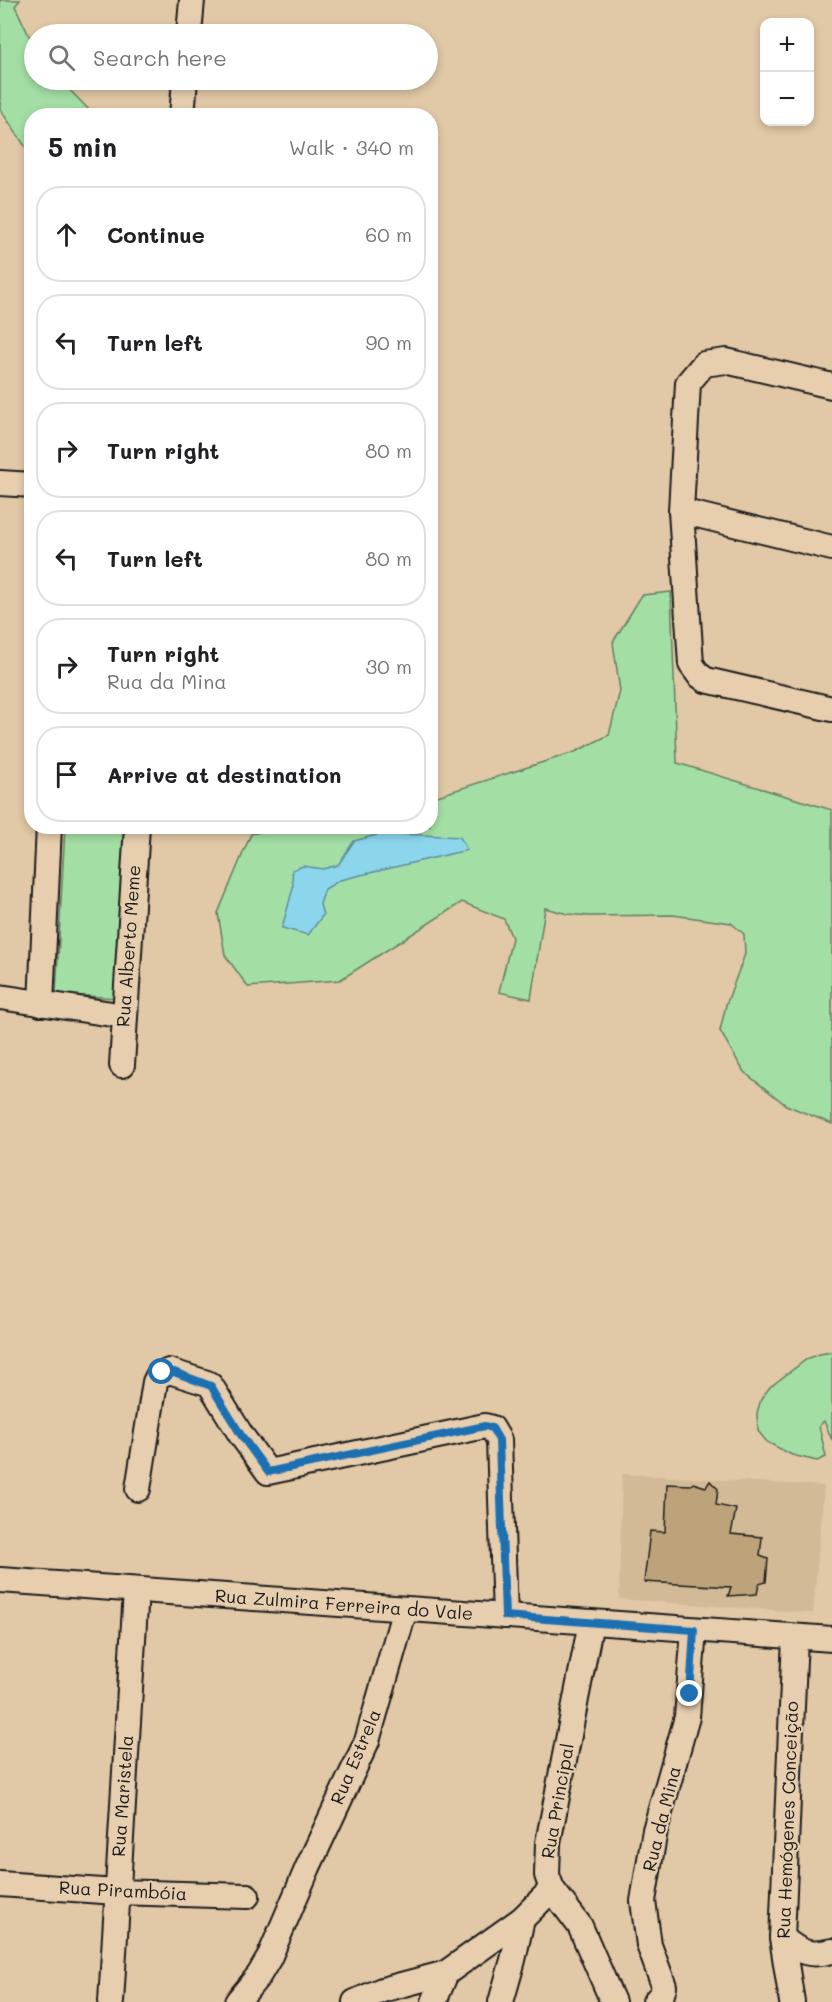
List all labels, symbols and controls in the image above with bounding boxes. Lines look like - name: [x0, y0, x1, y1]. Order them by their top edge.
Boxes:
- map controls: [760, 18, 814, 126]
- button: +: [760, 18, 814, 72]
- search box: [24, 24, 438, 90]
- icon: search: [45, 41, 78, 74]
- text: Search here: [93, 43, 227, 72]
- button: −: [760, 72, 814, 126]
- text: 5 min: [48, 130, 117, 164]
- text: Walk · 340 m: [289, 134, 414, 160]
- icon: ahead: [50, 218, 83, 251]
- text: Continue: [107, 220, 205, 249]
- text: 60 m: [365, 221, 412, 247]
- icon: left: [50, 326, 83, 359]
- text: Turn left: [107, 328, 203, 357]
- text: 90 m: [366, 329, 412, 355]
- icon: right: [50, 434, 83, 467]
- text: Turn right: [107, 436, 219, 465]
- text: 80 m: [365, 437, 412, 463]
- icon: left: [50, 542, 83, 575]
- text: Turn left: [107, 544, 203, 573]
- text: 80 m: [365, 545, 412, 571]
- text: Turn right: [107, 639, 219, 668]
- icon: right: [50, 650, 83, 683]
- text: 30 m: [366, 653, 412, 679]
- text: Rua da Mina: [107, 668, 227, 694]
- icon: arrive: [50, 758, 83, 791]
- text: Arrive at destination: [107, 760, 342, 789]
- street label: Rua Alberto Meme: [110, 864, 146, 1028]
- route start: [148, 1358, 174, 1384]
- street label: Rua Zulmira Ferreira do Vale: [214, 1583, 474, 1625]
- route end: [676, 1680, 702, 1706]
- street label: Rua Hemógenes Conceição: [771, 1700, 803, 1939]
- street label: Rua Estrela: [324, 1705, 386, 1808]
- street label: Rua Maristela: [106, 1734, 138, 1858]
- street label: Rua Principal: [535, 1741, 579, 1860]
- street label: Rua da Mina: [636, 1764, 686, 1874]
- street label: Rua Pirambóia: [58, 1875, 188, 1905]

